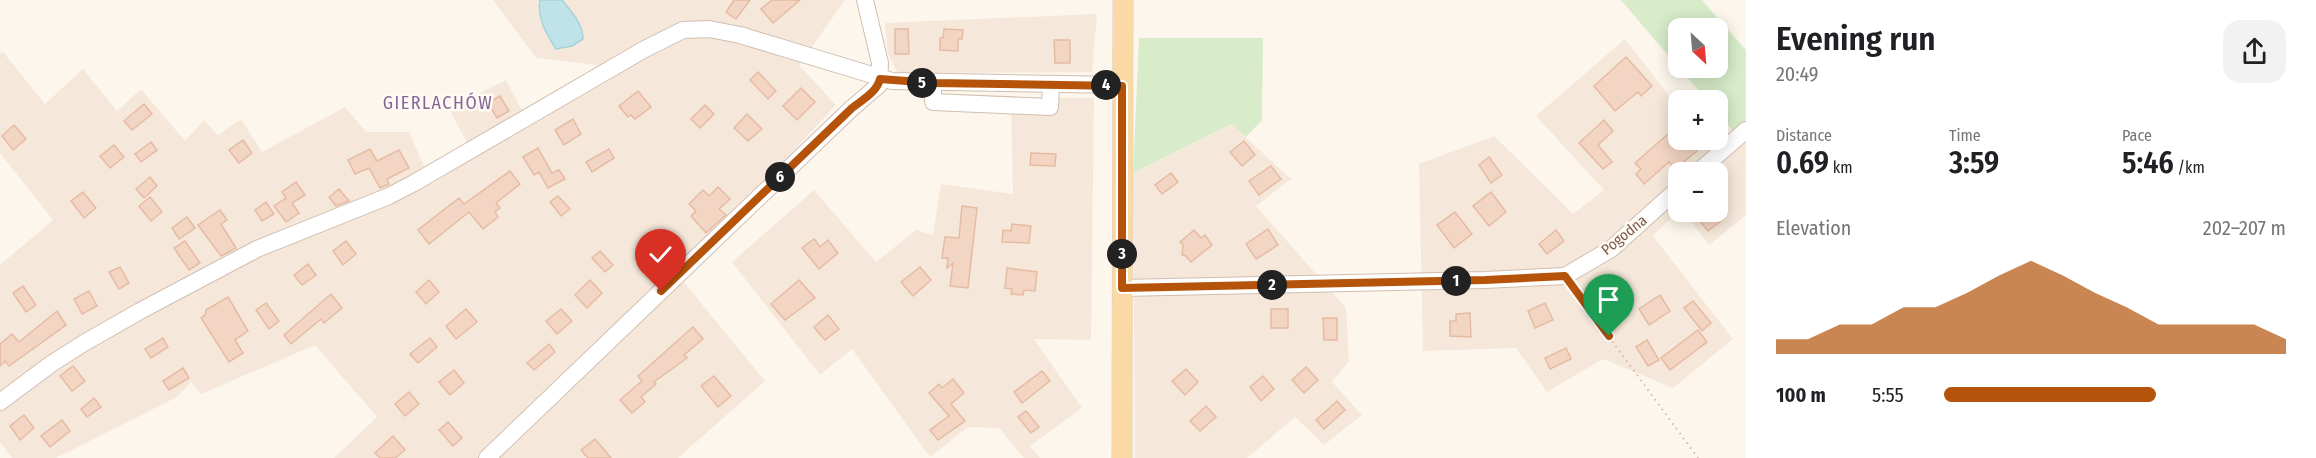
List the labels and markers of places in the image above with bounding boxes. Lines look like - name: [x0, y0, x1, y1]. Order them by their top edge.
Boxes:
- pin: 5: [907, 68, 937, 98]
- pin: 4: [1091, 70, 1121, 100]
- pin: 6: [765, 162, 795, 192]
- pin: [635, 229, 686, 291]
- pin: 3: [1107, 239, 1137, 269]
- pin: 1: [1441, 266, 1471, 296]
- pin: 2: [1257, 270, 1287, 300]
- pin: [1583, 274, 1634, 336]

